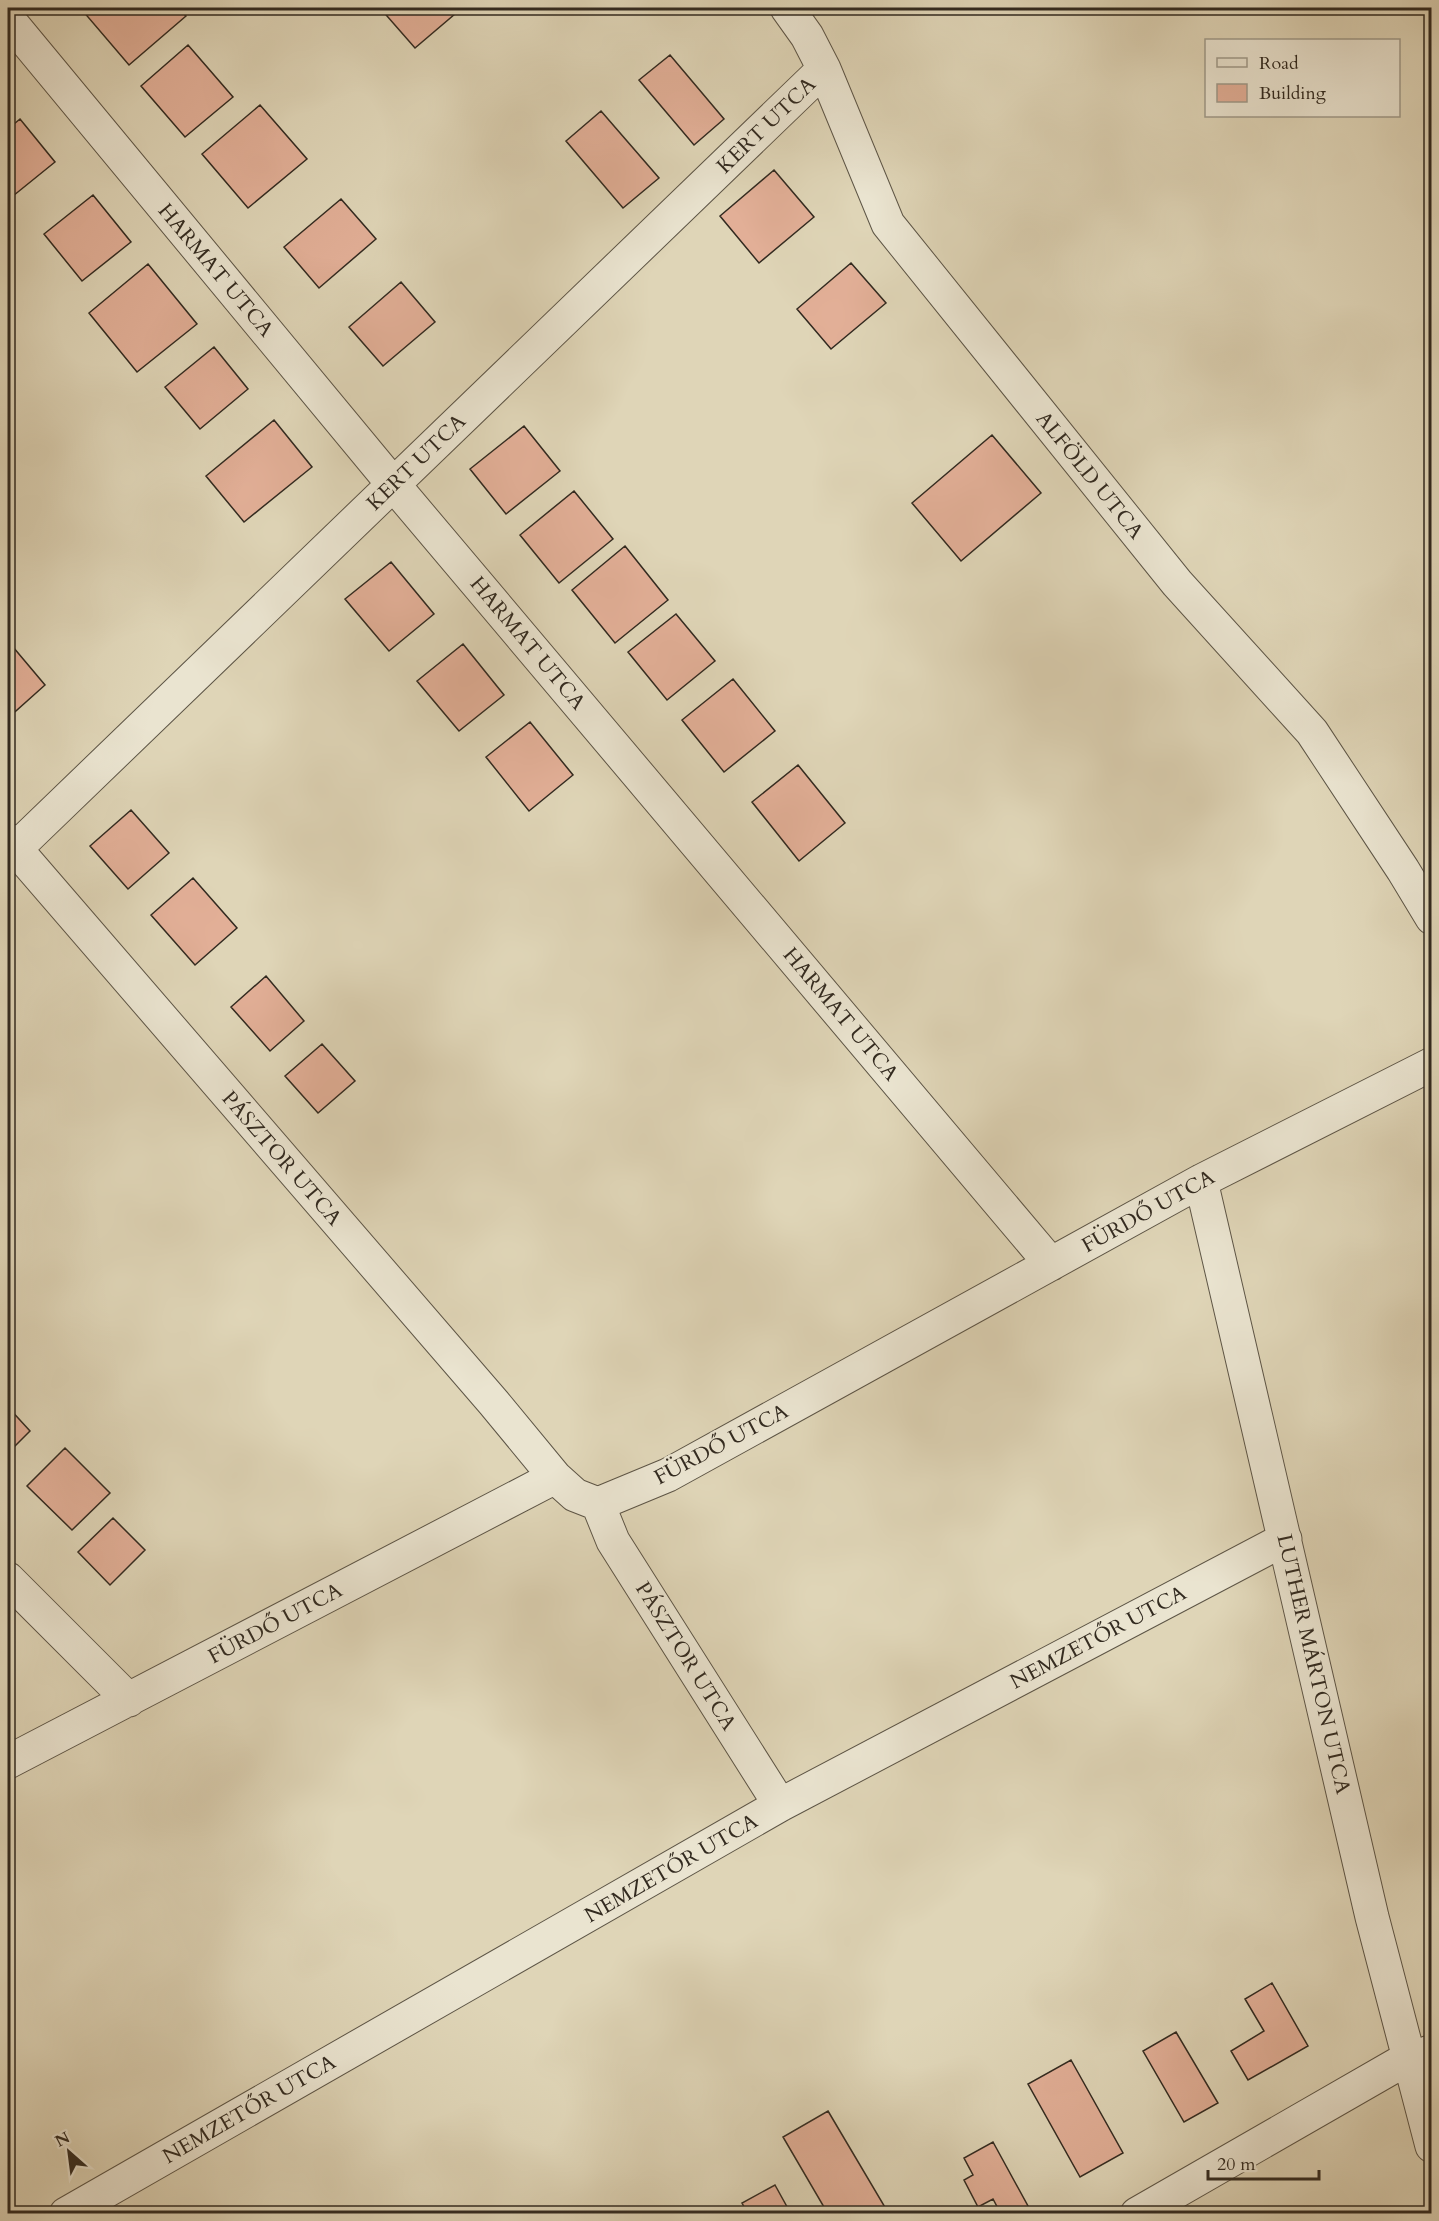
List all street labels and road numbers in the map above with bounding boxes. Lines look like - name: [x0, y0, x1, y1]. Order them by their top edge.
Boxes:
- street label: KERT UTCA: [710, 71, 822, 180]
- street label: HARMAT UTCA: [151, 197, 280, 343]
- street label: ALFÖLD UTCA: [1029, 405, 1150, 545]
- street label: KERT UTCA: [360, 408, 472, 517]
- street label: HARMAT UTCA: [463, 570, 592, 716]
- street label: HARMAT UTCA: [776, 941, 905, 1087]
- street label: PÁSZTOR UTCA: [215, 1085, 348, 1232]
- street label: FÜRDŐ UTCA: [1076, 1162, 1220, 1260]
- street label: FÜRDŐ UTCA: [649, 1396, 793, 1492]
- street label: LUTHER MÁRTON UTCA: [1269, 1531, 1358, 1797]
- street label: FÜRDŐ UTCA: [203, 1575, 347, 1671]
- street label: PÁSZTOR UTCA: [628, 1576, 743, 1736]
- street label: NEMZETŐR UTCA: [1004, 1578, 1192, 1696]
- street label: NEMZETŐR UTCA: [579, 1806, 763, 1930]
- street label: NEMZETŐR UTCA: [157, 2047, 341, 2171]

